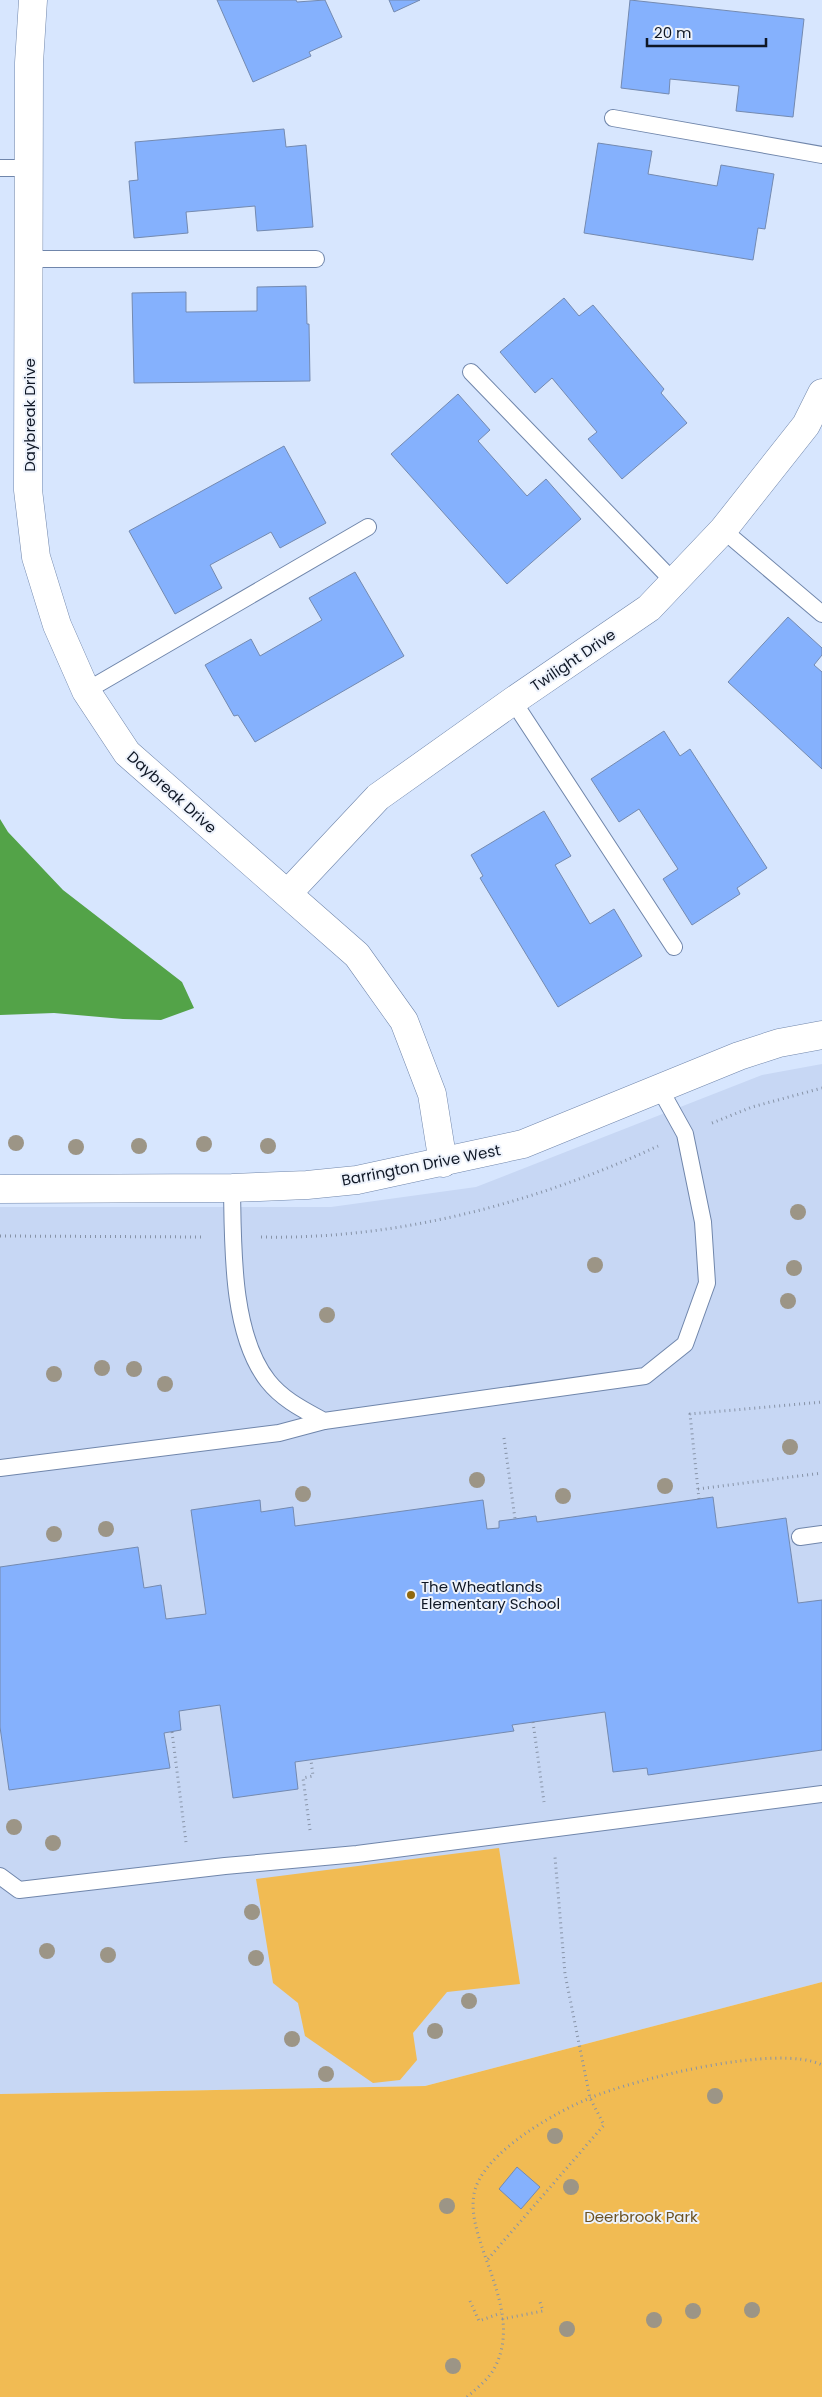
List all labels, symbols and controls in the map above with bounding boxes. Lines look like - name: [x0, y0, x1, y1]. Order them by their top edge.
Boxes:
- scale bar: [647, 15, 766, 47]
- text: 20 m: [654, 22, 692, 43]
- street label: Daybreak Drive: [19, 358, 40, 472]
- street label: Twilight Drive: [526, 624, 620, 696]
- street label: Daybreak Drive: [123, 746, 221, 838]
- street label: Barrington Drive West: [340, 1139, 502, 1191]
- place label: The Wheatlands Elementary School: [421, 1576, 560, 1614]
- marker: The Wheatlands Elementary School: [405, 1589, 417, 1601]
- park label: Deerbrook Park: [584, 2206, 698, 2227]

